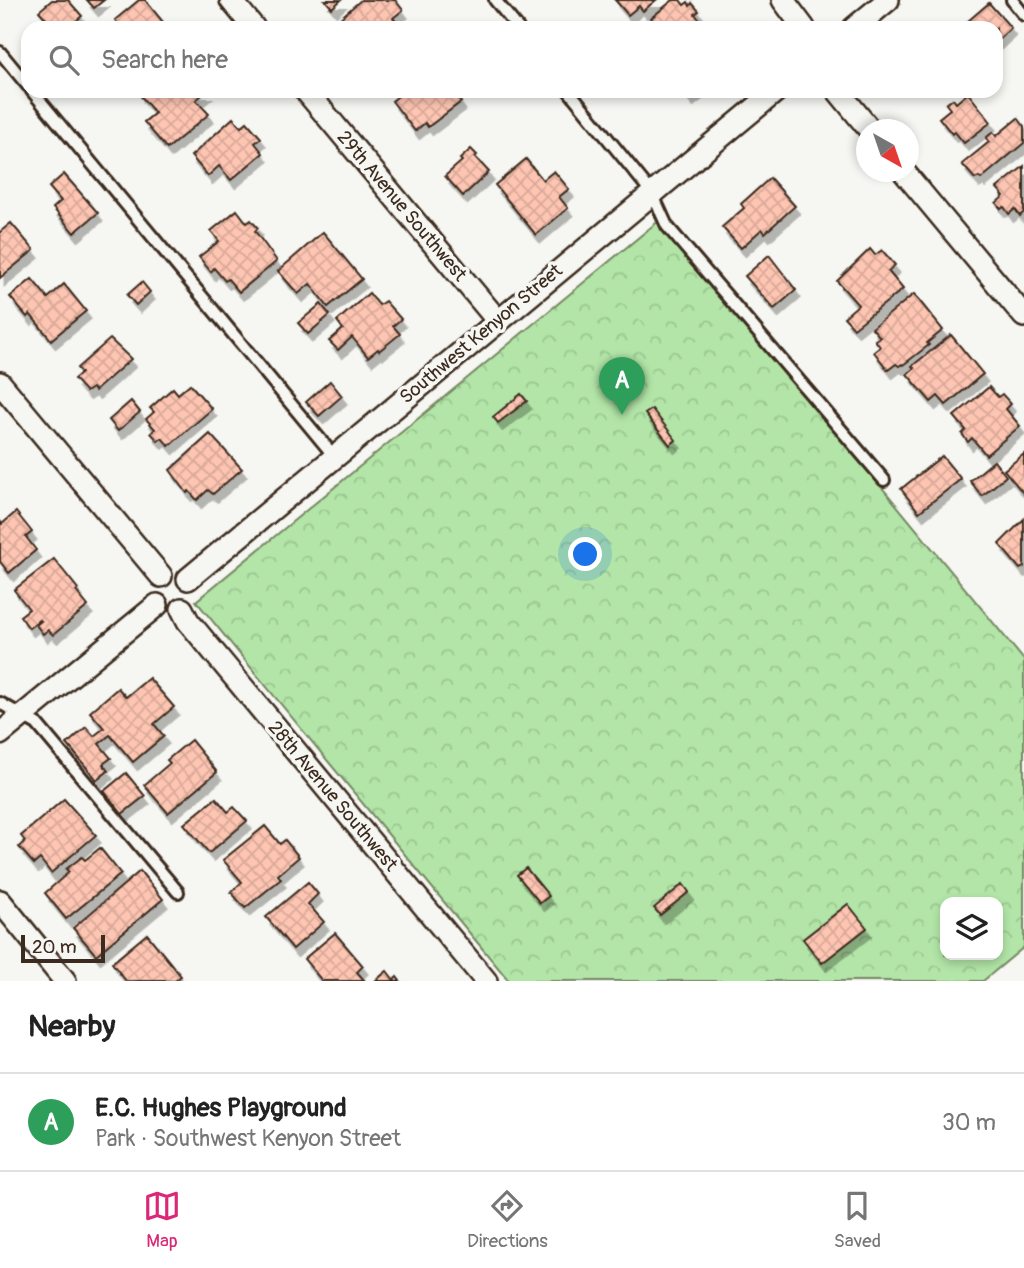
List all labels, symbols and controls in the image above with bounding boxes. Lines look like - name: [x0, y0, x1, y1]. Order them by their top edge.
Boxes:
- search box: [21, 21, 1003, 98]
- icon: search: [45, 41, 83, 79]
- text: Search here: [101, 44, 228, 76]
- north arrow: [856, 119, 919, 182]
- street label: 29th Avenue Southwest: [332, 126, 472, 287]
- street label: Southwest Kenyon Street: [395, 259, 568, 409]
- pin: A: [599, 357, 645, 415]
- your location: [568, 537, 602, 571]
- street label: 28th Avenue Southwest: [263, 716, 403, 876]
- map controls: [940, 897, 1003, 960]
- button: layers: [940, 897, 1003, 960]
- scale bar: [21, 932, 105, 964]
- text: 20 m: [32, 935, 77, 959]
- text: Nearby: [28, 1008, 115, 1045]
- text: E.C. Hughes Playground: [95, 1092, 347, 1124]
- text: A: [44, 1108, 58, 1137]
- text: 30 m: [942, 1108, 996, 1137]
- text: Park · Southwest Kenyon Street: [95, 1124, 401, 1153]
- tab: Map: [143, 1187, 181, 1253]
- tab: Directions: [467, 1187, 548, 1253]
- tab: Saved: [834, 1187, 881, 1253]

